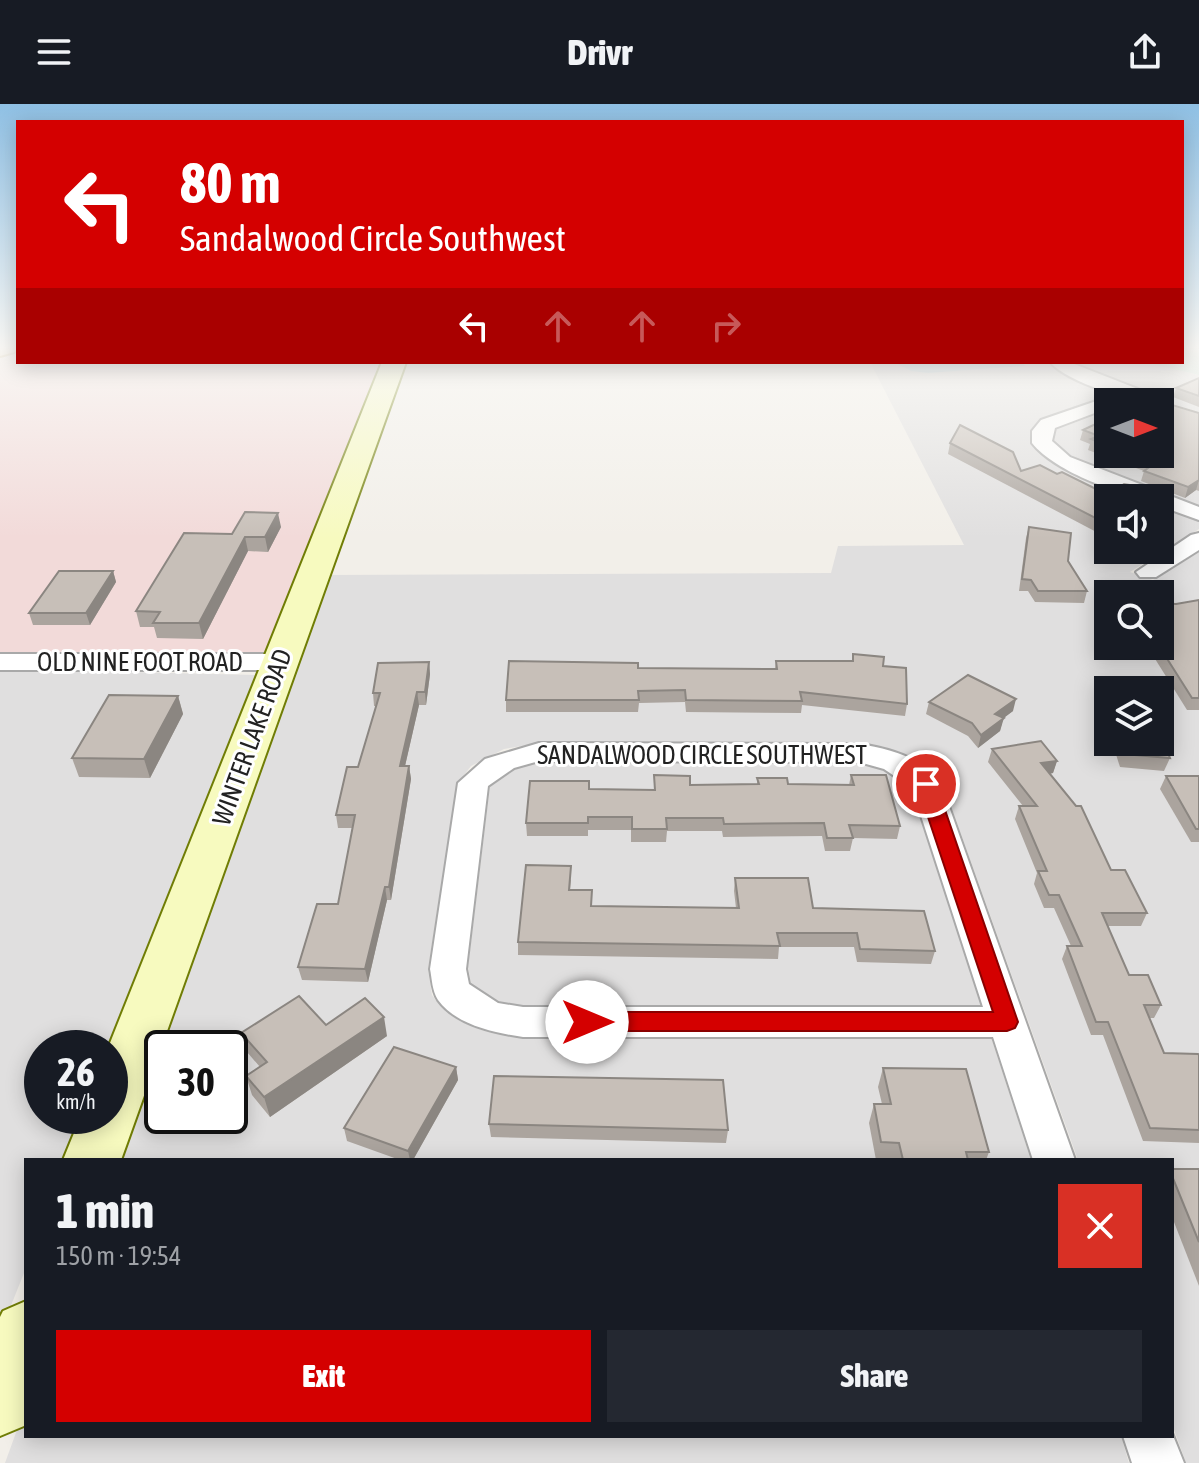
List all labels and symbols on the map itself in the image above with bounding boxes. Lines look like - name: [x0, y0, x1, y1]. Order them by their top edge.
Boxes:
- north arrow: [1094, 388, 1174, 468]
- street label: WINTER LAKE ROAD: [206, 645, 298, 829]
- street label: OLD NINE FOOT ROAD: [37, 647, 243, 677]
- street label: SANDALWOOD CIRCLE SOUTHWEST: [537, 740, 867, 770]
- pin: [892, 750, 960, 818]
- position arrow: [545, 980, 629, 1064]
- speed limit sign: 30: [144, 1030, 248, 1134]

